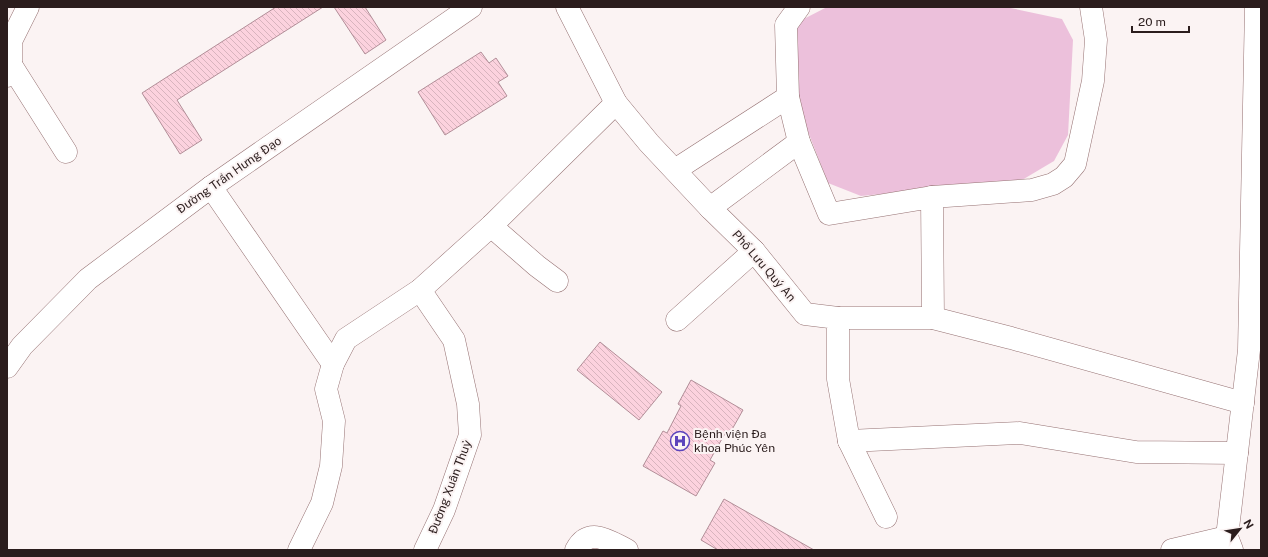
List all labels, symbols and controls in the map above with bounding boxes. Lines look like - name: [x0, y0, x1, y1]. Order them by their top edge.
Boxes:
- scale bar: [1132, 8, 1189, 34]
- text: 20 m: [1138, 15, 1166, 29]
- street label: Đường Trần Hưng Đạo: [174, 133, 284, 216]
- street label: Phố Lưu Quý An: [729, 228, 799, 304]
- place label: Bệnh viện Đa khoa Phúc Yên: [694, 427, 775, 455]
- hospital icon: Bệnh viện Đa khoa Phúc Yên: [669, 430, 691, 452]
- street label: Đường Xuân Thuỷ: [426, 438, 475, 536]
- north arrow: [1220, 509, 1260, 549]
- text: N: [1241, 517, 1256, 531]

